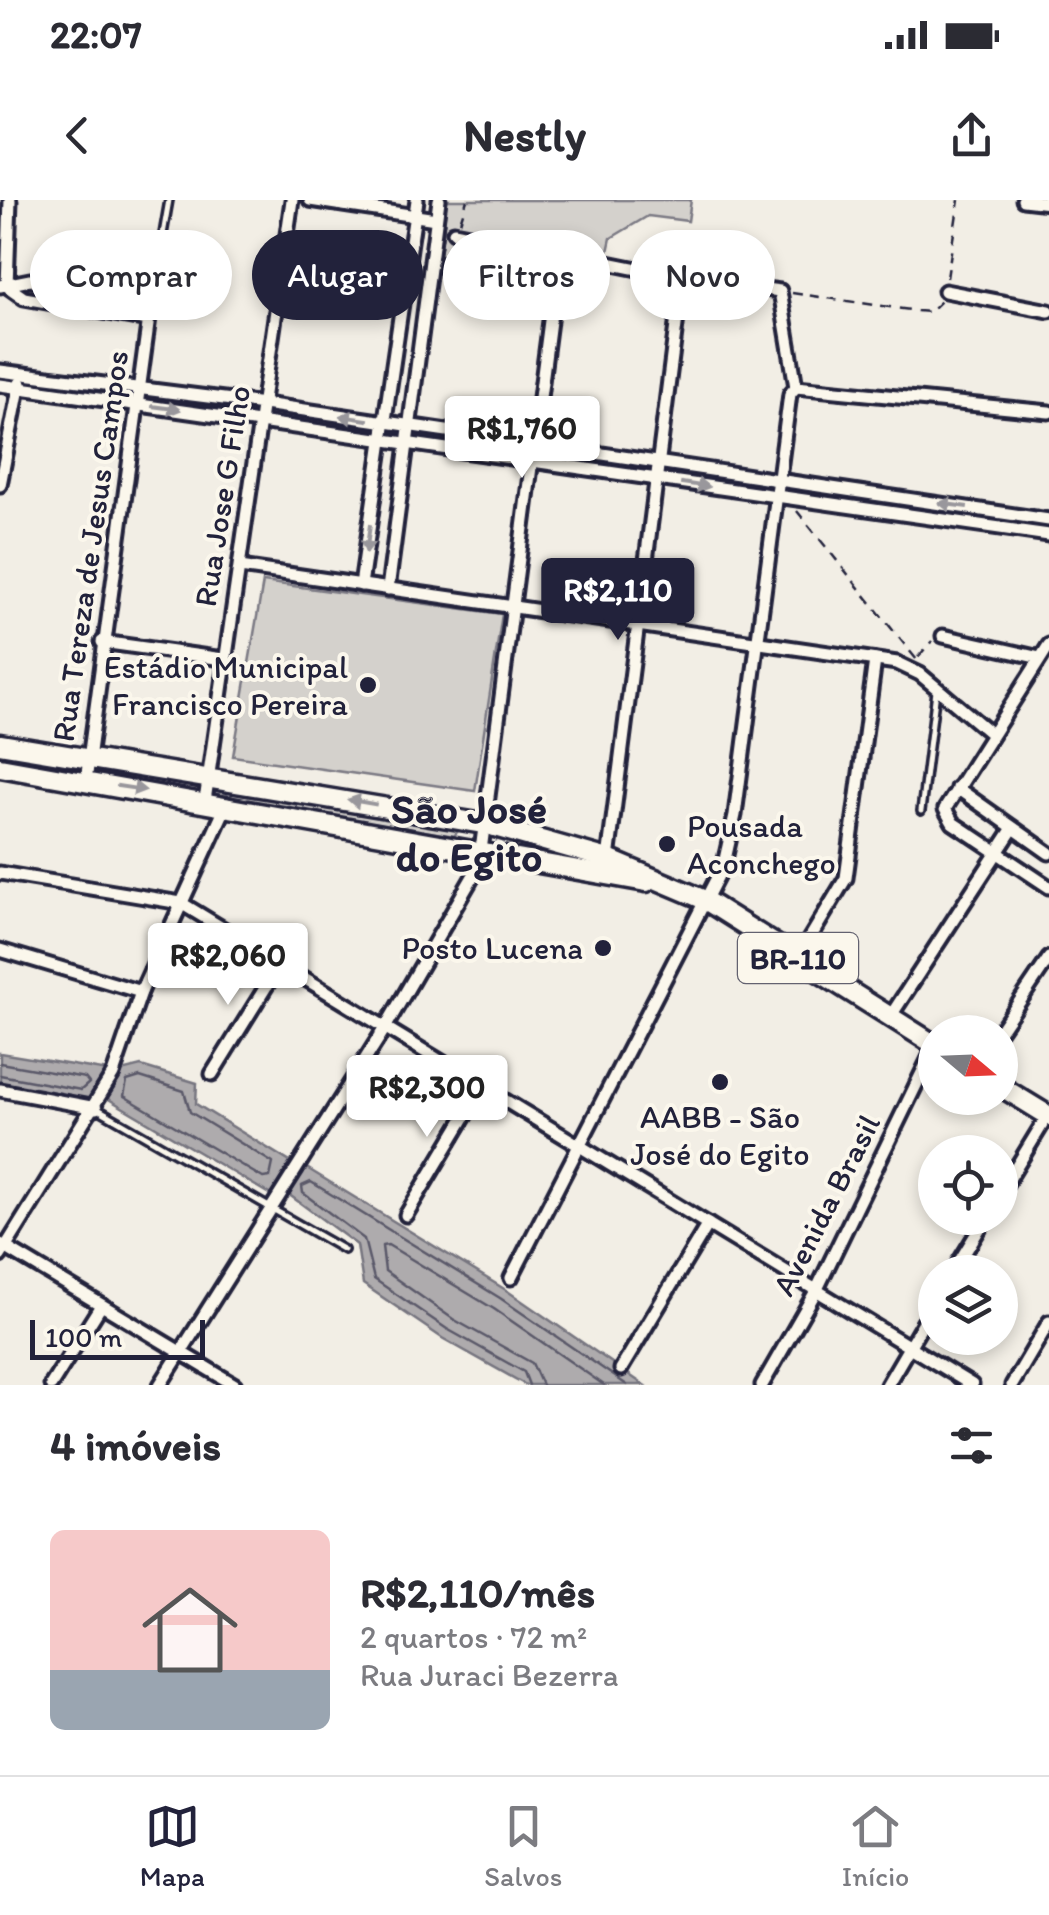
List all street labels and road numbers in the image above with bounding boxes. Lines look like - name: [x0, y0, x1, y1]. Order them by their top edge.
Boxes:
- street label: Rua Tereza de Jesus Campos: [44, 348, 136, 744]
- street label: Rua Jose G Filho: [186, 383, 258, 609]
- road number: BR-110: [738, 933, 858, 983]
- street label: Avenida Brasil: [764, 1108, 888, 1302]

